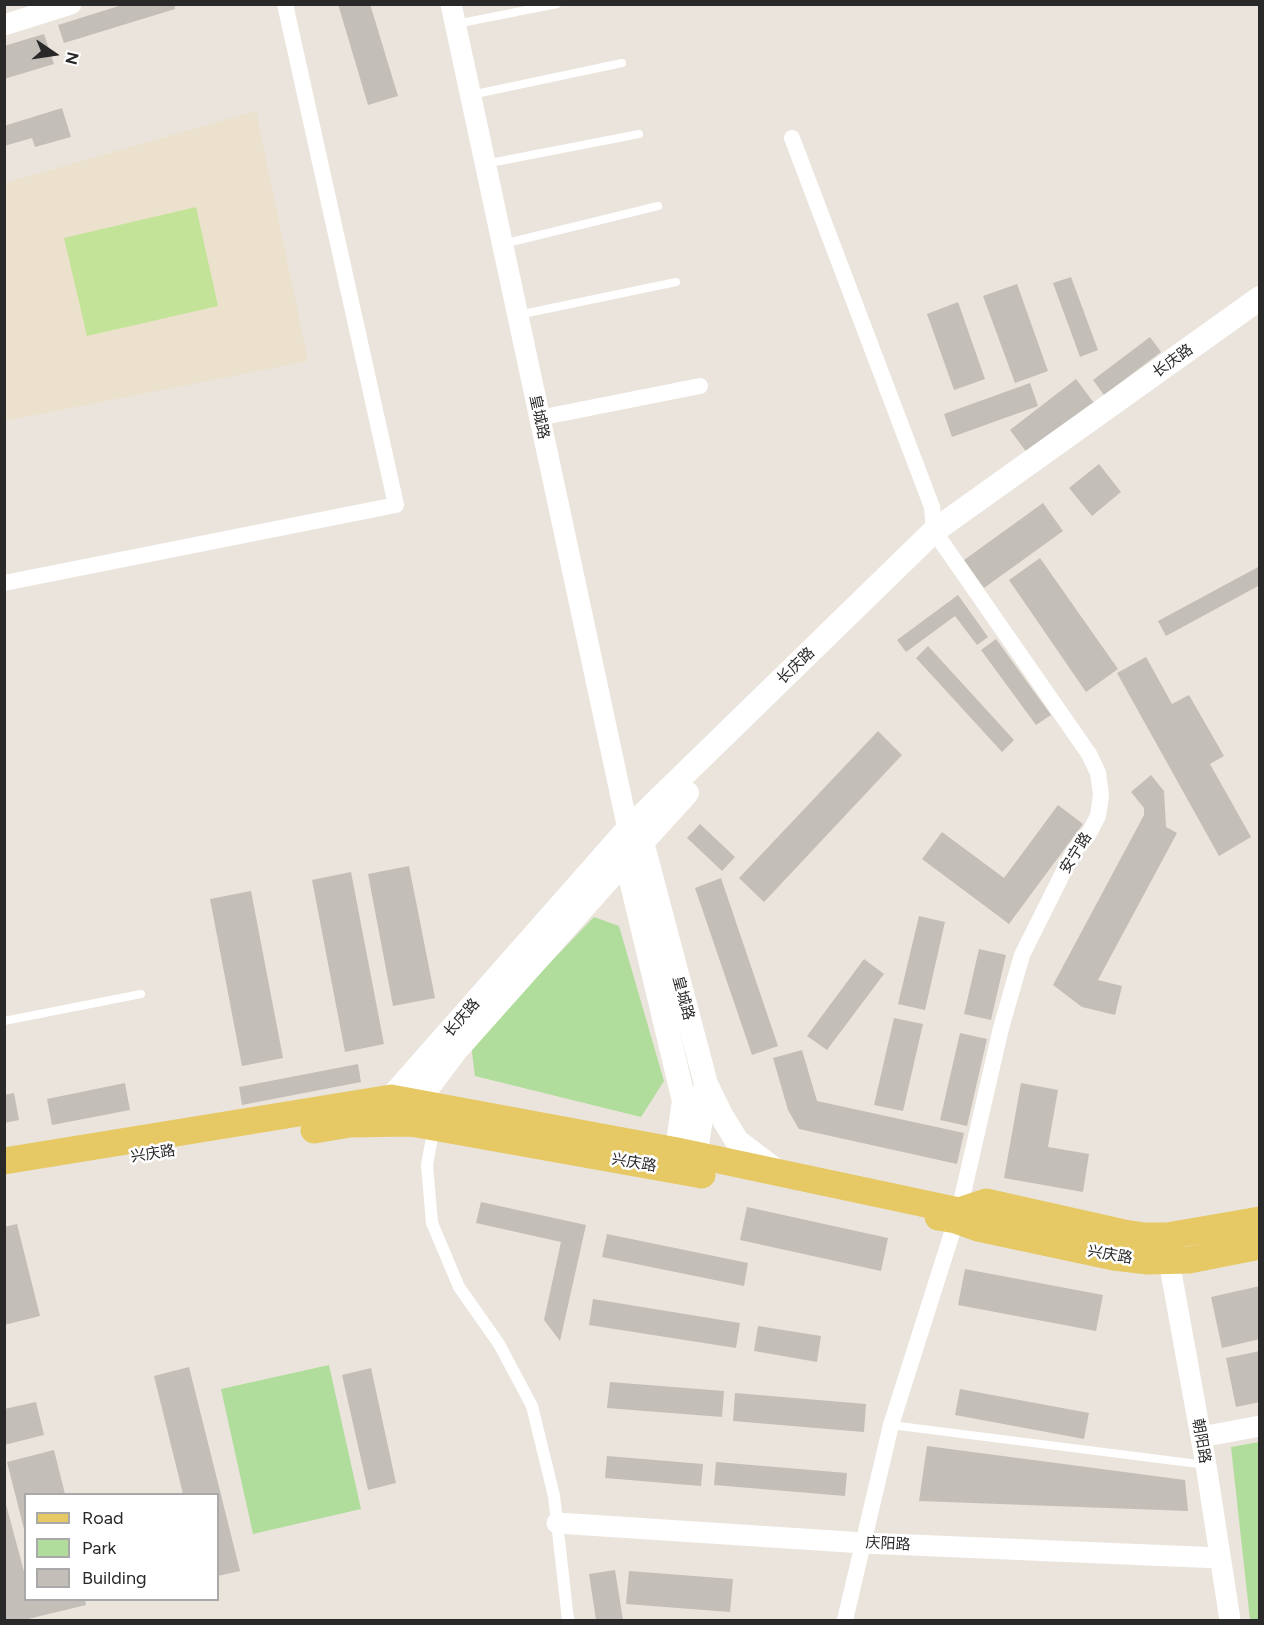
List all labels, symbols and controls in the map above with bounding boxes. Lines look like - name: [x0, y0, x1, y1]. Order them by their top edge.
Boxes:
- north arrow: [24, 24, 84, 84]
- text: N: [61, 50, 83, 66]
- street label: 长庆路: [1150, 340, 1196, 382]
- street label: 皇城路: [526, 393, 552, 441]
- street label: 长庆路: [774, 644, 818, 688]
- street label: 安宁路: [1056, 829, 1096, 877]
- street label: 皇城路: [668, 974, 698, 1022]
- street label: 长庆路: [440, 995, 484, 1041]
- street label: 兴庆路: [129, 1142, 177, 1166]
- street label: 兴庆路: [610, 1150, 658, 1176]
- street label: 兴庆路: [1086, 1242, 1134, 1268]
- street label: 朝阳路: [1188, 1417, 1214, 1465]
- legend: [24, 1493, 219, 1601]
- text: Road: [82, 1507, 123, 1529]
- street label: 庆阳路: [865, 1534, 911, 1554]
- text: Park: [82, 1537, 116, 1559]
- text: Building: [82, 1567, 147, 1589]

